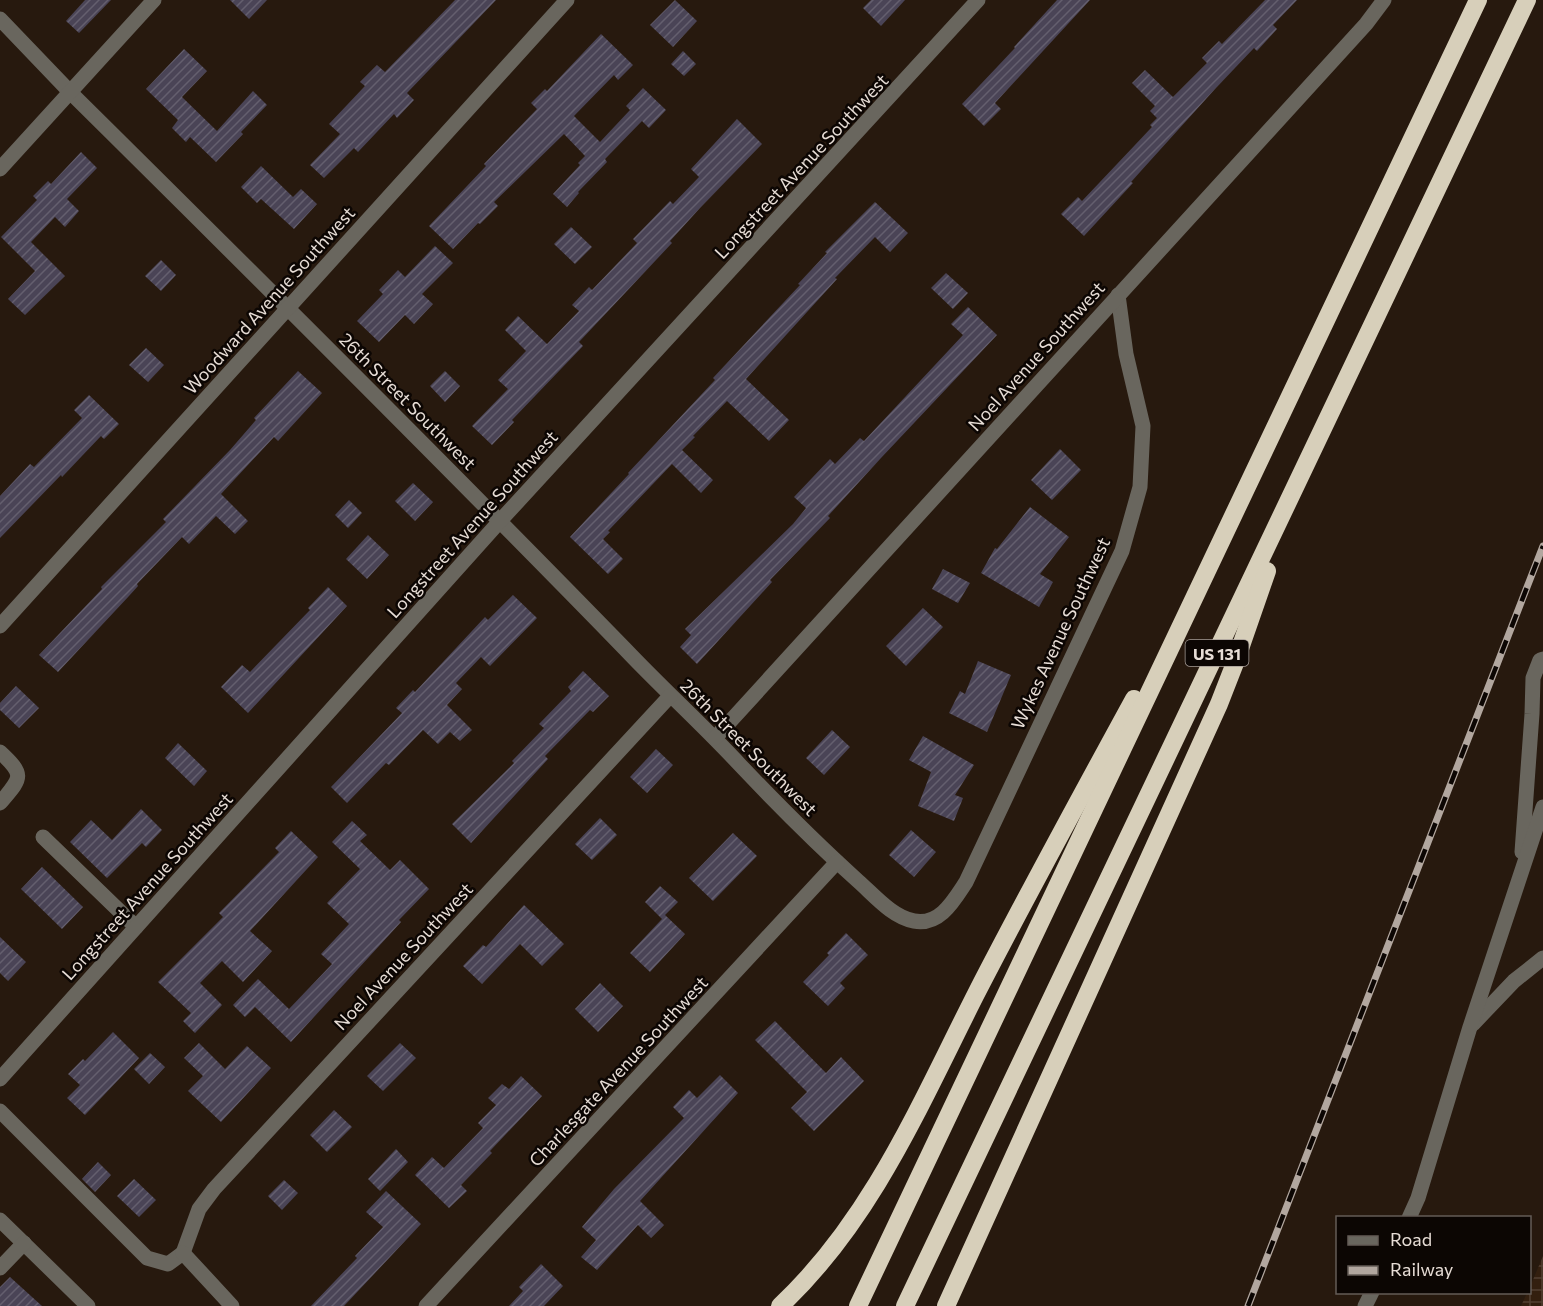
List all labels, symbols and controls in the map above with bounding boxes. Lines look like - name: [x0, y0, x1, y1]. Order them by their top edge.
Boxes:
- street label: Longstreet Avenue Southwest: [710, 69, 892, 263]
- street label: Woodward Avenue Southwest: [179, 202, 359, 398]
- street label: Noel Avenue Southwest: [963, 277, 1109, 435]
- street label: 26th Street Southwest: [335, 328, 481, 474]
- street label: Longstreet Avenue Southwest: [382, 426, 562, 622]
- street label: Wykes Avenue Southwest: [1006, 534, 1114, 732]
- road number: US 131: [1186, 640, 1248, 666]
- street label: 26th Street Southwest: [676, 674, 822, 820]
- street label: Longstreet Avenue Southwest: [57, 788, 237, 984]
- street label: Noel Avenue Southwest: [329, 878, 477, 1034]
- street label: Charlesgate Avenue Southwest: [524, 971, 712, 1171]
- legend: [1336, 1216, 1531, 1294]
- text: Road: [1390, 1228, 1432, 1250]
- text: Railway: [1390, 1258, 1453, 1280]

